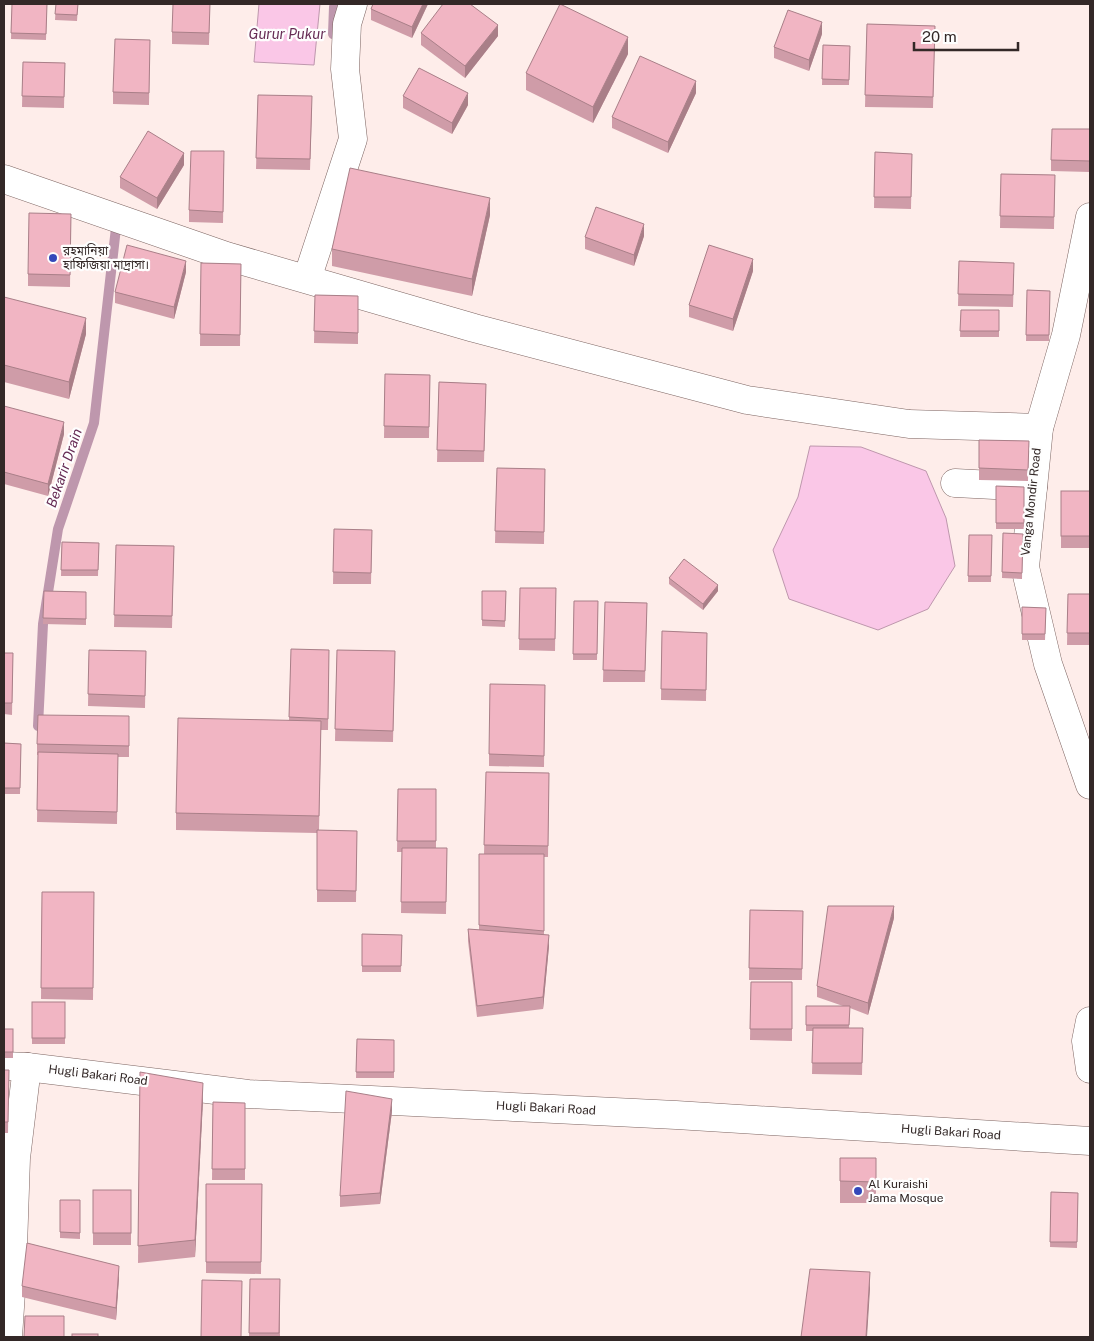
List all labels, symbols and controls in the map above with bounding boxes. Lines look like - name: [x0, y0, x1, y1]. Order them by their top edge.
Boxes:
- scale bar: [914, 20, 1018, 52]
- water label: Gurur Pukur: [249, 26, 326, 42]
- text: 20 m: [922, 28, 957, 45]
- place label: রহমানিয়া হাফিজিয়া মাদ্রাসা।: [62, 243, 149, 272]
- marker: রহমানিয়া হাফিজিয়া মাদ্রাসা।: [47, 252, 59, 264]
- water label: Bekarir Drain: [43, 426, 85, 509]
- street label: Vanga Mondir Road: [1018, 447, 1044, 557]
- street label: Hugli Bakari Road: [48, 1062, 148, 1088]
- street label: Hugli Bakari Road: [496, 1098, 596, 1118]
- street label: Hugli Bakari Road: [901, 1122, 1001, 1142]
- place label: Al Kuraishi Jama Mosque: [868, 1177, 944, 1205]
- marker: Al Kuraishi Jama Mosque: [852, 1185, 864, 1197]

